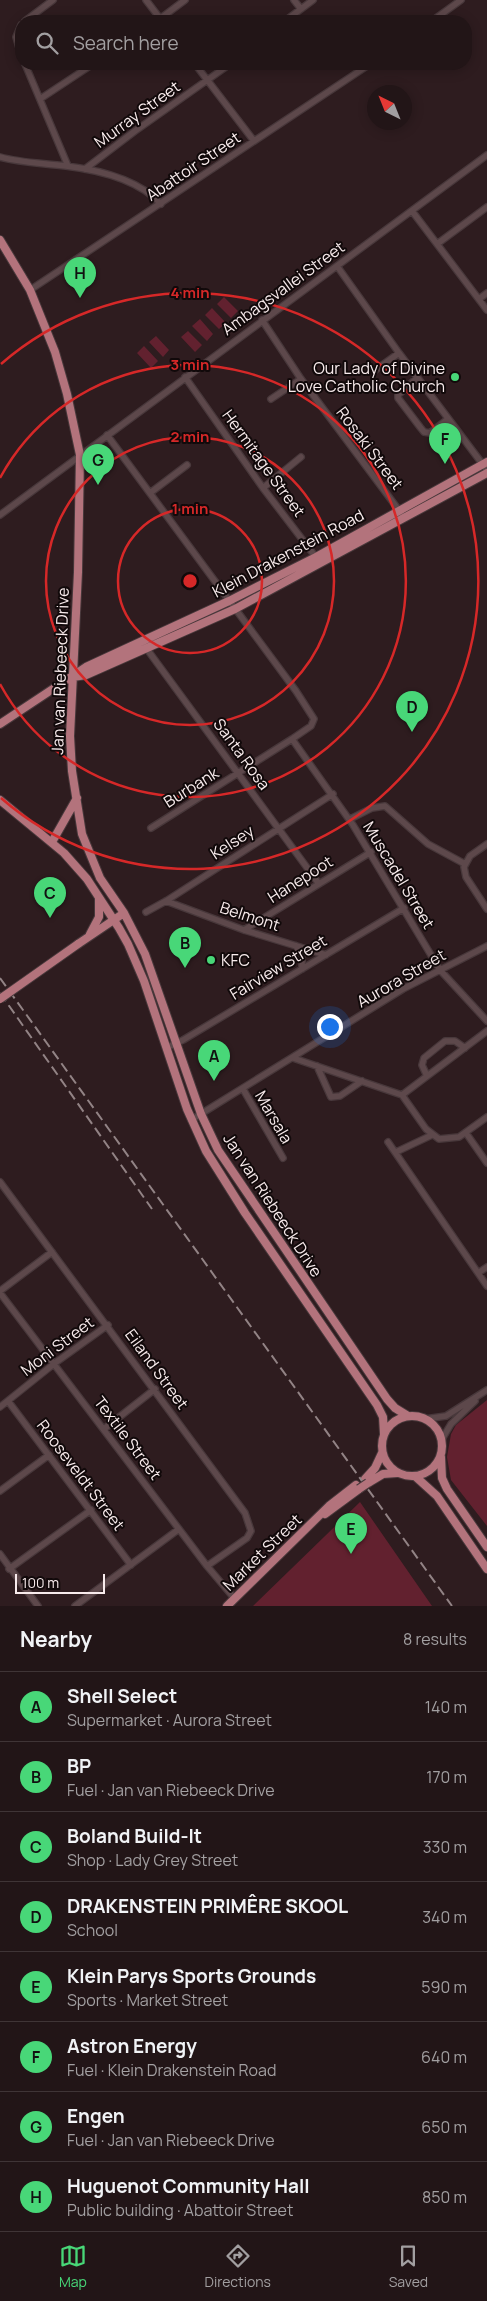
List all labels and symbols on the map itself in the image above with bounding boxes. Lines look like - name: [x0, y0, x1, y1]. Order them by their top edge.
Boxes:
- street label: Murray Street: [90, 75, 184, 153]
- north arrow: [367, 85, 412, 130]
- street label: Abattoir Street: [141, 126, 245, 206]
- street label: Ambagsvallei Street: [217, 236, 349, 340]
- pin: H: [64, 257, 96, 298]
- text: 4 min: [170, 282, 210, 303]
- text: 3 min: [171, 354, 209, 375]
- place label: Our Lady of Divine Love Catholic Church: [288, 357, 445, 397]
- marker: Our Lady of Divine Love Catholic Church: [449, 371, 461, 383]
- street label: Rosaki Street: [332, 402, 408, 494]
- street label: Hermitage Street: [218, 405, 310, 521]
- pin: F: [429, 423, 461, 464]
- text: 2 min: [170, 426, 210, 447]
- pin: G: [82, 444, 114, 485]
- text: 1 min: [172, 498, 208, 519]
- street label: Klein Drakenstein Road: [208, 504, 368, 602]
- centre of rings: [181, 572, 199, 590]
- street label: Jan van Riebeeck Drive: [46, 587, 74, 755]
- pin: D: [396, 691, 428, 732]
- street label: Santa Rosa: [209, 714, 275, 794]
- street label: Burbank: [159, 761, 224, 812]
- street label: Muscadel Street: [358, 817, 440, 933]
- street label: Kelsey: [206, 819, 259, 864]
- street label: Hanepoot: [263, 850, 337, 908]
- pin: C: [34, 877, 66, 918]
- street label: Belmont: [217, 896, 283, 936]
- pin: B: [169, 927, 201, 968]
- street label: Fairview Street: [225, 929, 331, 1005]
- street label: Aurora Street: [353, 944, 449, 1012]
- place label: KFC: [221, 949, 250, 971]
- marker: KFC: [205, 954, 217, 966]
- your location: [317, 1014, 343, 1040]
- pin: A: [198, 1040, 230, 1081]
- street label: Marsala: [250, 1087, 298, 1147]
- street label: Jan van Riebeeck Drive: [218, 1129, 328, 1281]
- street label: Moni Street: [16, 1311, 98, 1381]
- street label: Eiland Street: [120, 1324, 194, 1414]
- street label: Textile Street: [89, 1392, 167, 1484]
- street label: Rooseveldt Street: [32, 1415, 130, 1535]
- street label: Market Street: [218, 1509, 306, 1595]
- pin: E: [335, 1513, 367, 1554]
- scale bar: [15, 1571, 105, 1594]

